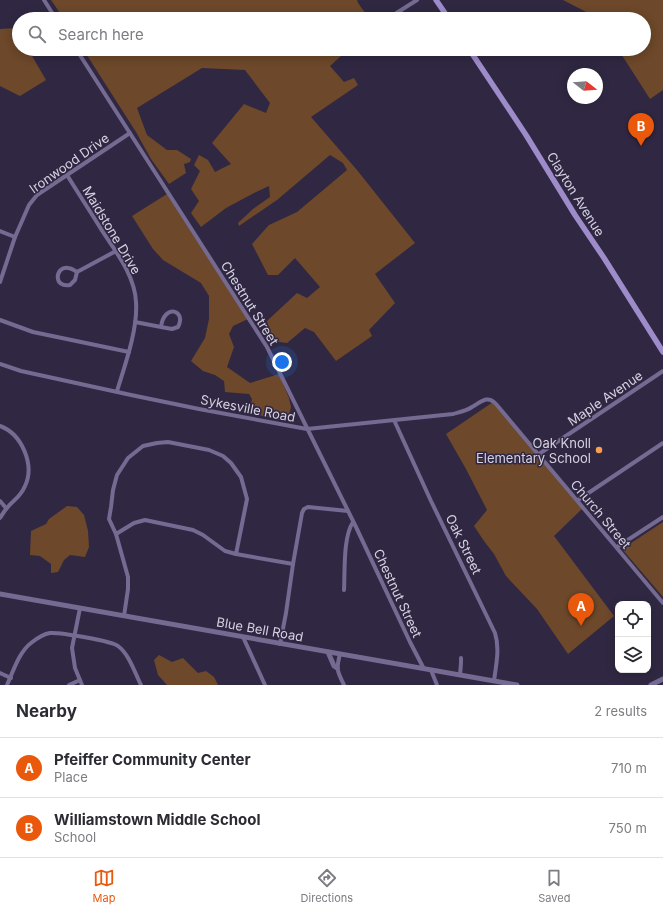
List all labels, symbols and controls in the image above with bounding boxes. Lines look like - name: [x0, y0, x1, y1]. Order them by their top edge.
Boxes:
- search box: [12, 12, 651, 56]
- icon: search: [26, 23, 48, 45]
- text: Search here: [58, 25, 144, 44]
- north arrow: [567, 68, 603, 104]
- pin: B: [628, 113, 654, 146]
- street label: Ironwood Drive: [26, 130, 112, 196]
- street label: Clayton Avenue: [544, 149, 608, 239]
- street label: Maidstone Drive: [79, 183, 145, 277]
- street label: Chestnut Street: [218, 258, 282, 348]
- your location: [272, 352, 292, 372]
- street label: Maple Avenue: [564, 367, 646, 429]
- street label: Sykesville Road: [199, 391, 297, 425]
- place label: Oak Knoll Elementary School: [476, 435, 591, 466]
- marker: Oak Knoll Elementary School: [594, 445, 604, 455]
- street label: Church Street: [568, 476, 634, 552]
- street label: Oak Street: [443, 511, 485, 577]
- street label: Chestnut Street: [370, 546, 426, 640]
- pin: A: [568, 593, 594, 626]
- map controls: [615, 601, 651, 673]
- button: locate: [615, 601, 651, 637]
- street label: Blue Bell Road: [215, 613, 305, 645]
- button: layers: [615, 637, 651, 673]
- text: Nearby: [16, 701, 77, 721]
- text: 2 results: [594, 703, 647, 719]
- text: Pfeiffer Community Center: [54, 750, 251, 769]
- text: A: [24, 760, 34, 776]
- text: 710 m: [611, 760, 647, 776]
- text: Place: [54, 769, 88, 785]
- text: Williamstown Middle School: [54, 810, 261, 829]
- text: B: [25, 820, 33, 836]
- text: 750 m: [609, 820, 647, 836]
- text: School: [54, 829, 96, 845]
- tab: Map: [93, 867, 115, 905]
- tab: Directions: [301, 867, 353, 905]
- tab: Saved: [538, 867, 570, 905]

